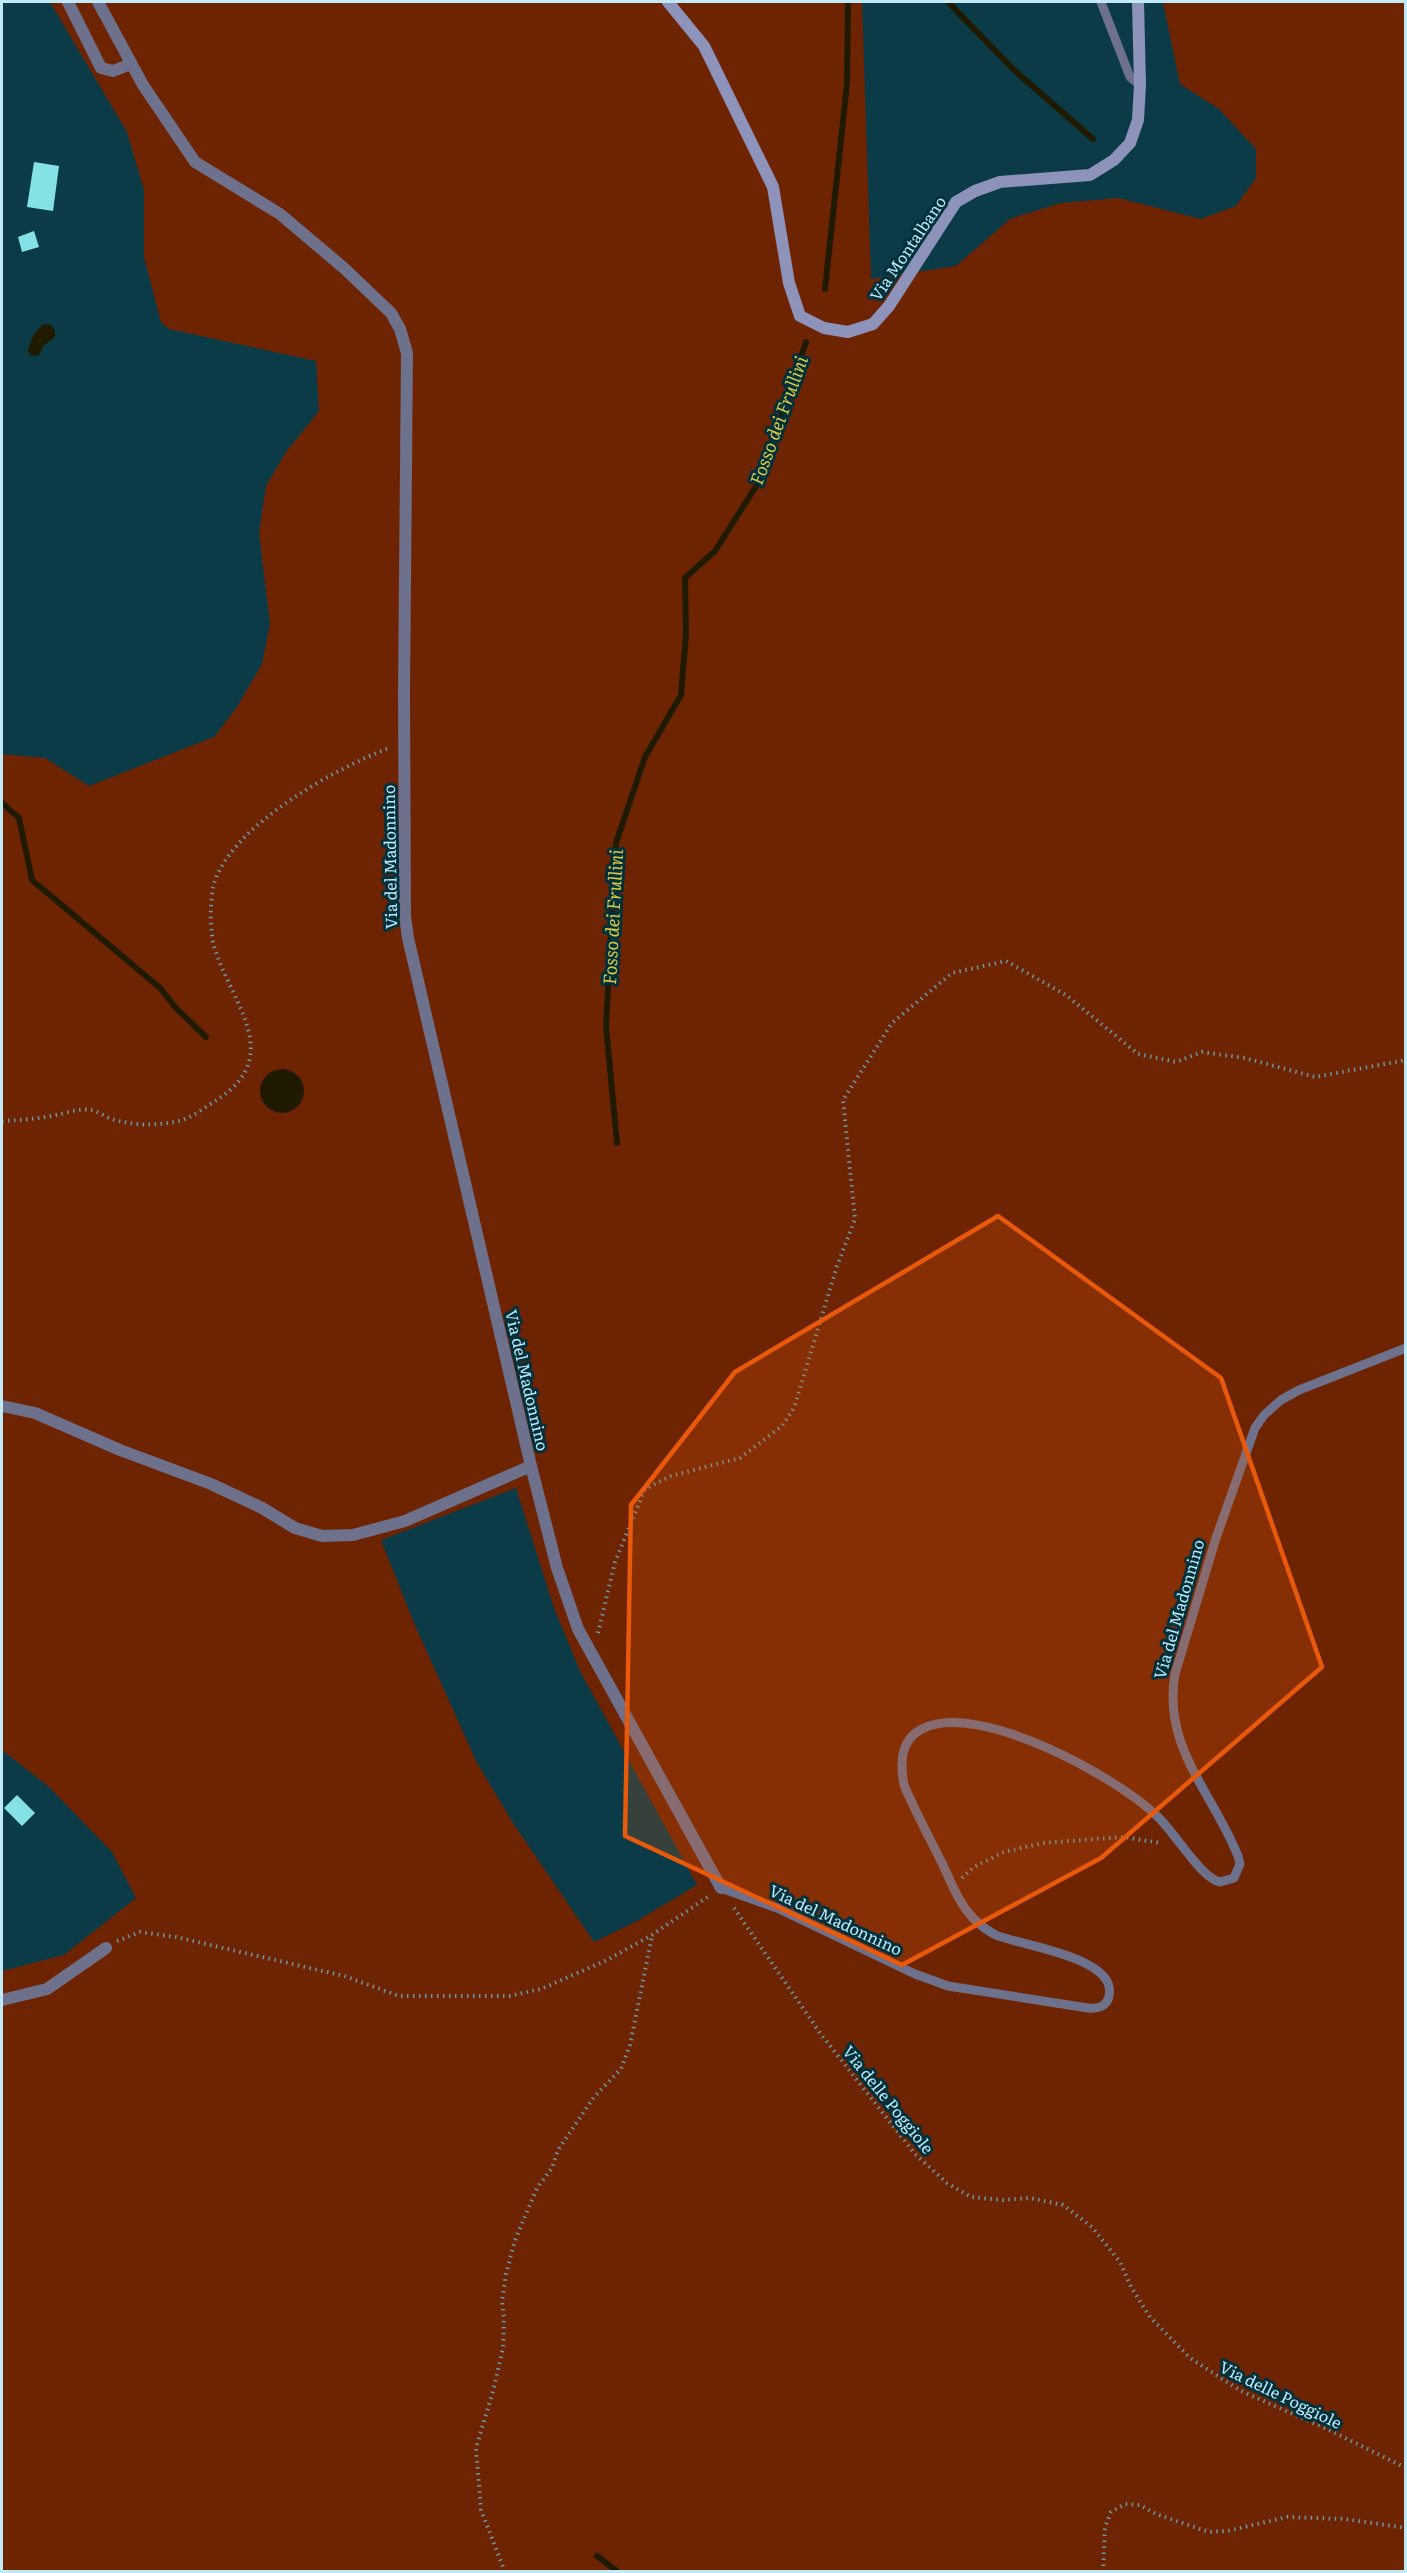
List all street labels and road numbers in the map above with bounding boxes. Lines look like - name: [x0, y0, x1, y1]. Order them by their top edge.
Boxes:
- street label: Via Montalbano: [863, 191, 951, 305]
- street label: Via del Madonnino: [376, 785, 402, 929]
- street label: Via del Madonnino: [500, 1307, 556, 1453]
- street label: Via del Madonnino: [1147, 1536, 1209, 1682]
- street label: Via del Madonnino: [766, 1878, 906, 1960]
- street label: Via delle Poggiole: [838, 2040, 940, 2158]
- street label: Via delle Poggiole: [1216, 2354, 1346, 2434]

